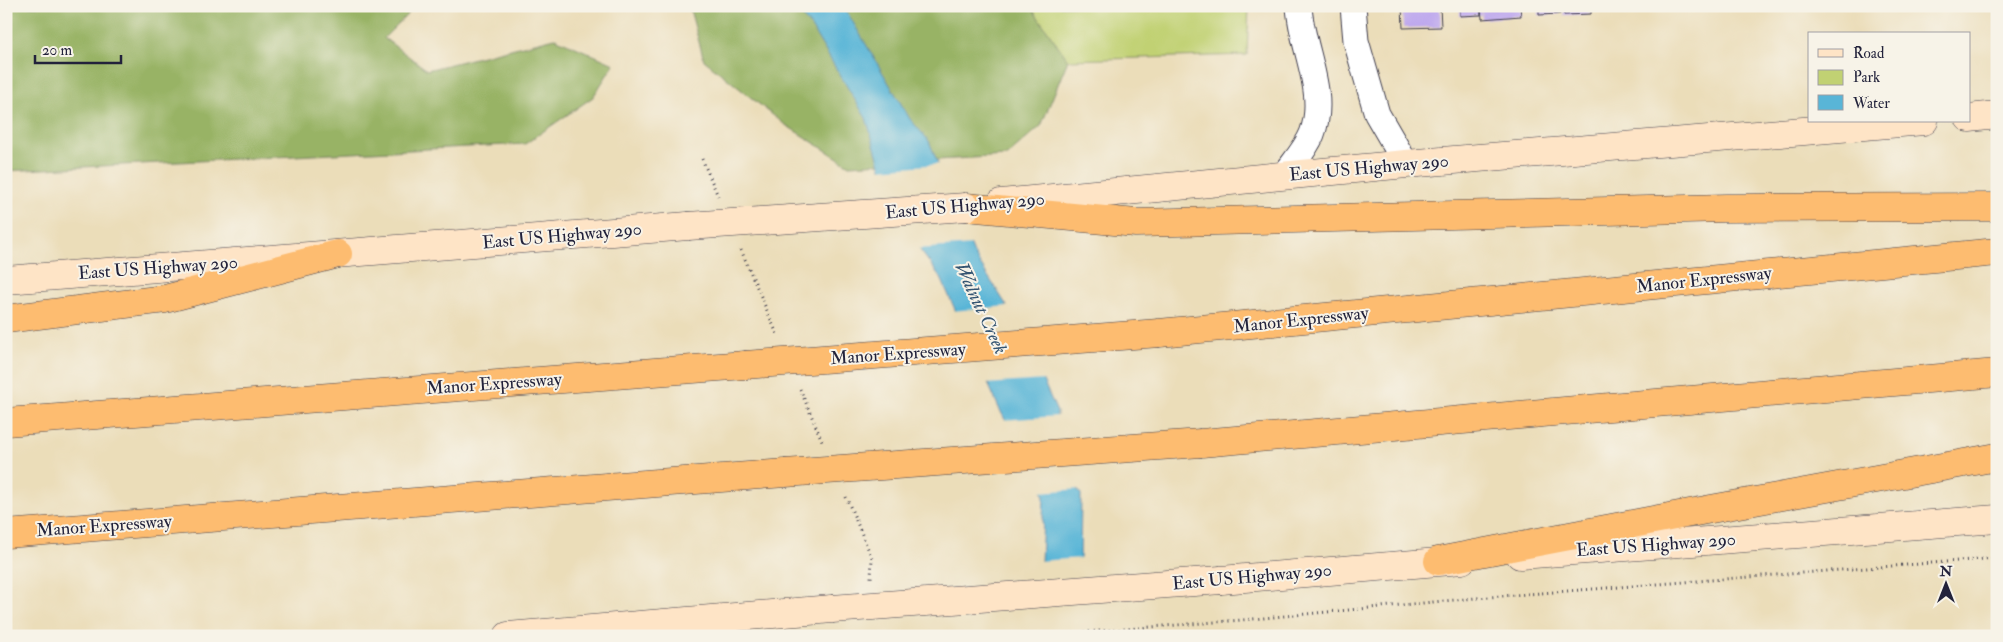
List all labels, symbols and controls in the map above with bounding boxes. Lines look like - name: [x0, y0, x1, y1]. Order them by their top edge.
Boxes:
- scale bar: [35, 32, 121, 64]
- legend: [1808, 32, 1970, 122]
- text: 20 m: [42, 41, 72, 60]
- text: Road: [1853, 44, 1885, 63]
- text: Park: [1853, 68, 1880, 87]
- text: Water: [1852, 94, 1890, 113]
- street label: East US Highway 290: [1288, 150, 1450, 186]
- street label: East US Highway 290: [884, 188, 1046, 224]
- street label: East US Highway 290: [481, 218, 643, 254]
- street label: East US Highway 290: [77, 251, 239, 285]
- water label: Walnut Creek: [949, 258, 1013, 358]
- street label: Manor Expressway: [1635, 261, 1774, 299]
- street label: Manor Expressway: [1232, 301, 1371, 339]
- street label: Manor Expressway: [829, 338, 968, 370]
- street label: Manor Expressway: [425, 368, 564, 400]
- street label: Manor Expressway: [35, 510, 174, 542]
- street label: East US Highway 290: [1575, 528, 1737, 562]
- street label: East US Highway 290: [1171, 559, 1333, 595]
- north arrow: [1920, 560, 1970, 610]
- text: N: [1939, 563, 1953, 580]

